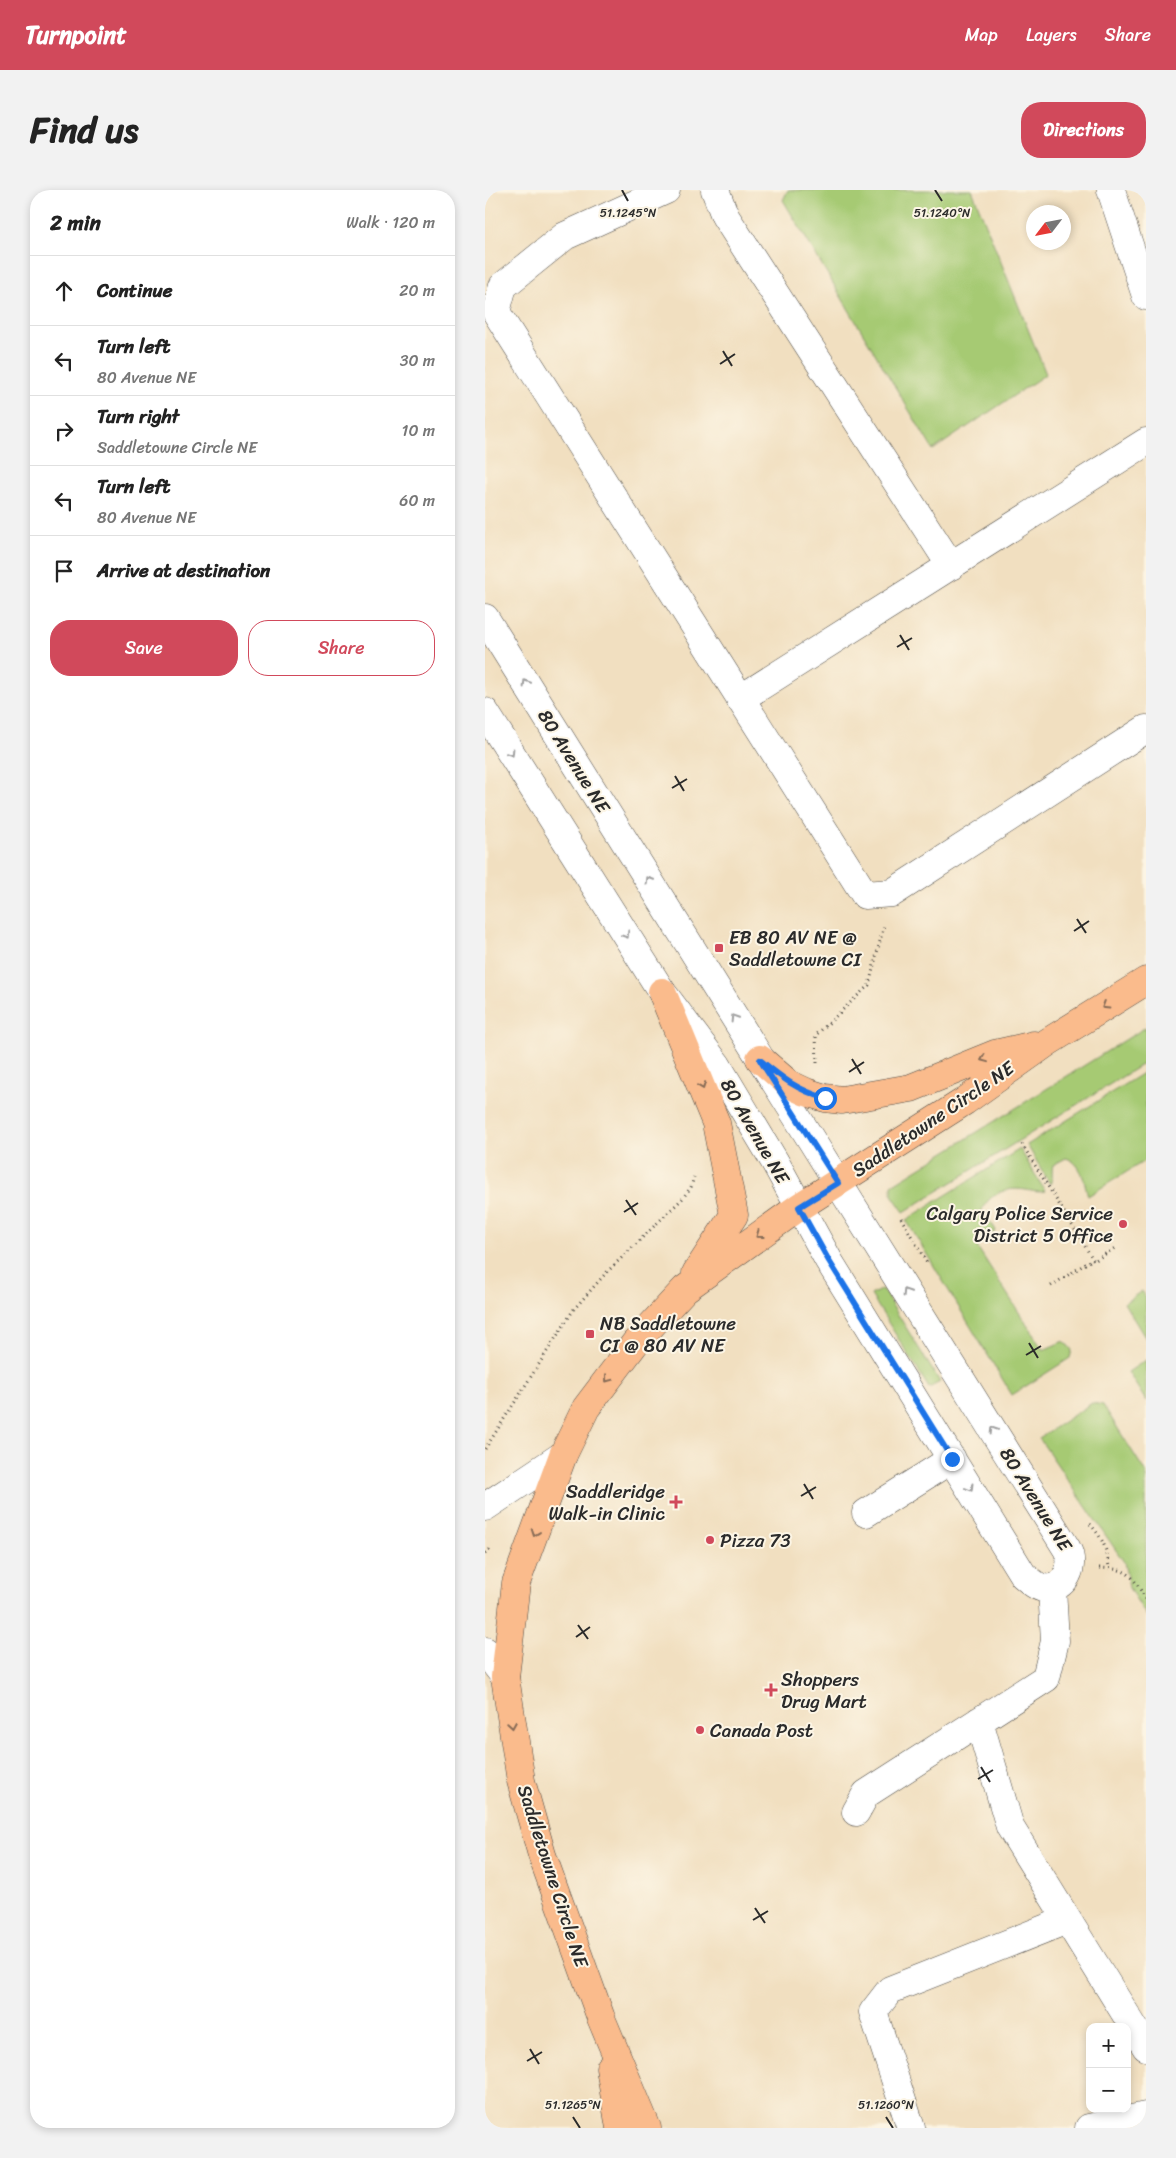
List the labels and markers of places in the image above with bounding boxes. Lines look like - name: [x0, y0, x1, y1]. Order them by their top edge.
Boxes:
- place label: EB 80 AV NE @ Saddletowne CI: [729, 921, 862, 976]
- marker: EB 80 AV NE @ Saddletowne CI: [713, 942, 725, 954]
- place label: Calgary Police Service District 5 Office: [926, 1197, 1113, 1252]
- marker: Calgary Police Service District 5 Office: [1117, 1218, 1129, 1230]
- place label: NB Saddletowne CI @ 80 AV NE: [600, 1307, 736, 1362]
- marker: NB Saddletowne CI @ 80 AV NE: [584, 1328, 596, 1340]
- place label: Saddleridge Walk-in Clinic: [549, 1475, 666, 1530]
- marker: Saddleridge Walk-in Clinic: [669, 1495, 683, 1509]
- place label: Pizza 73: [720, 1524, 791, 1557]
- marker: Pizza 73: [704, 1534, 716, 1546]
- place label: Shoppers Drug Mart: [781, 1663, 867, 1718]
- marker: Shoppers Drug Mart: [765, 1684, 777, 1696]
- place label: Canada Post: [710, 1714, 813, 1747]
- marker: Canada Post: [694, 1724, 706, 1736]

